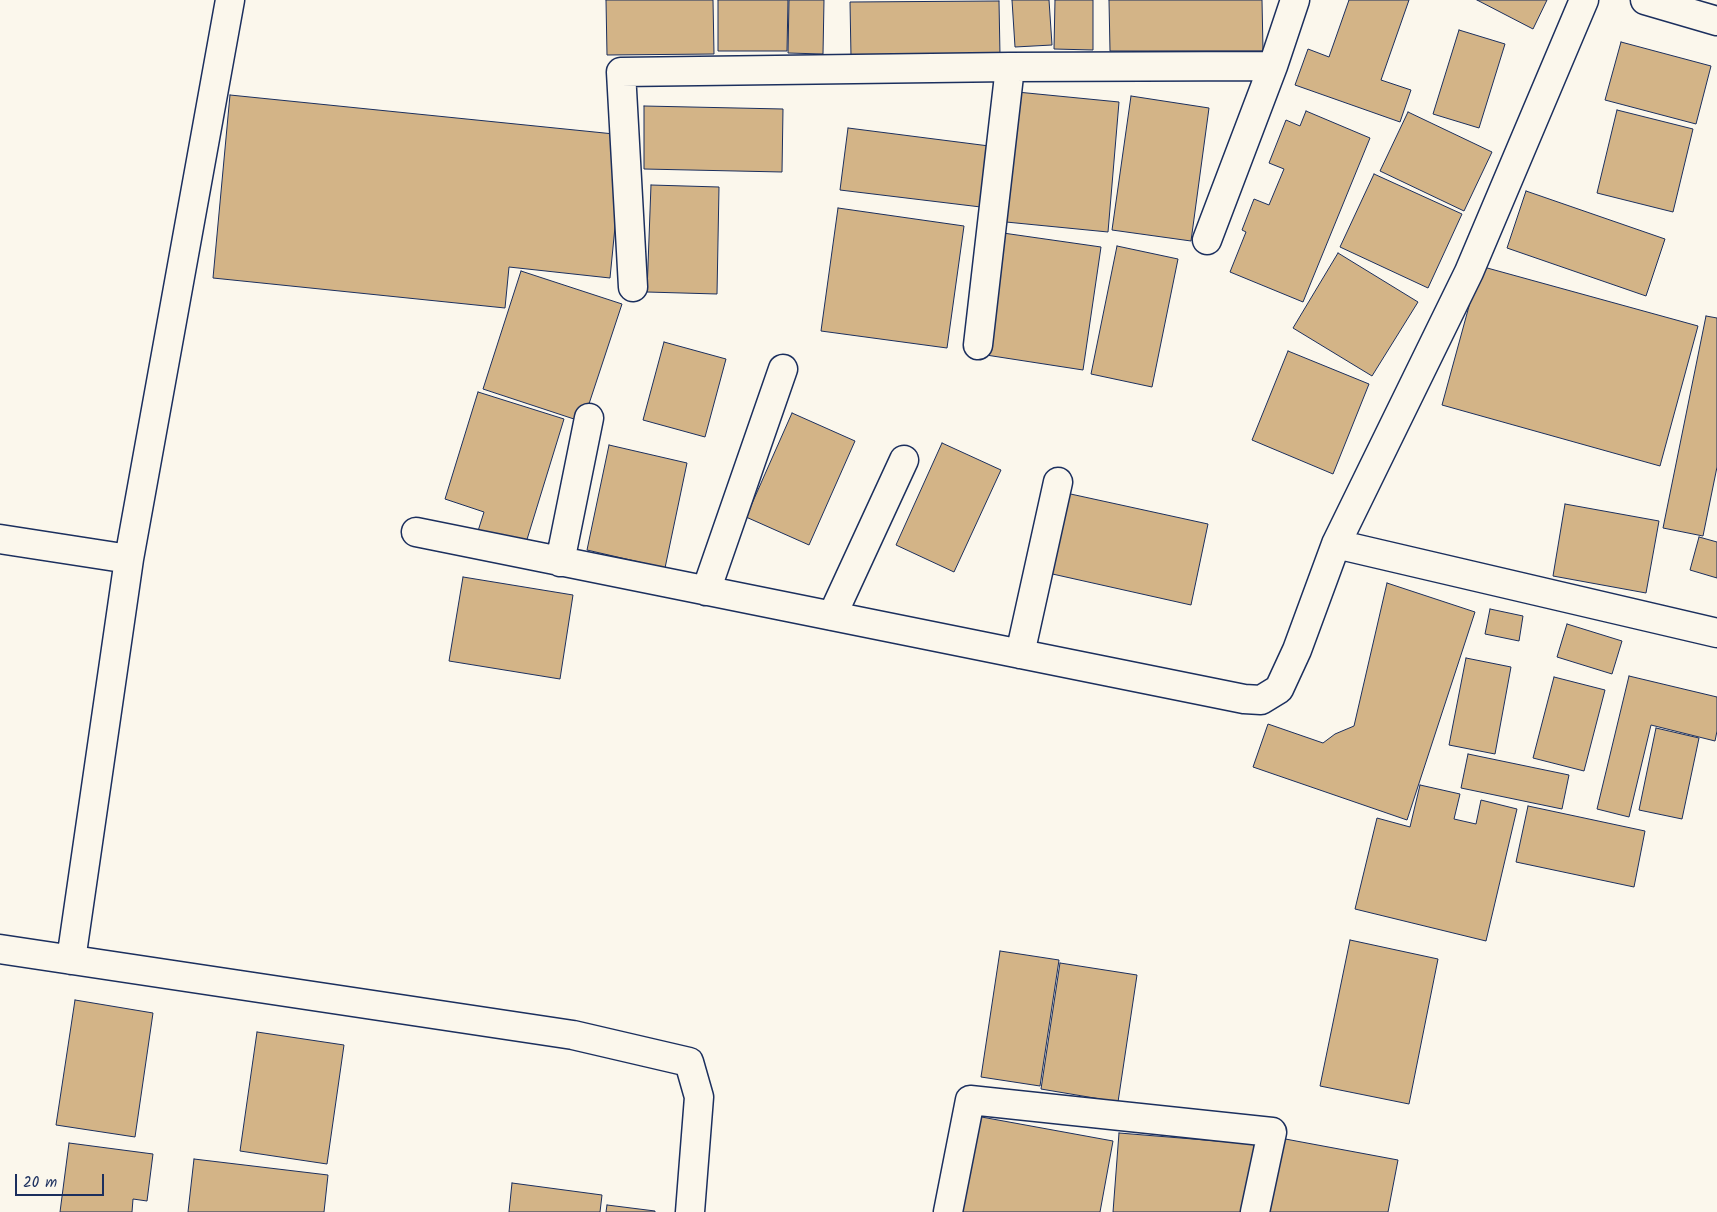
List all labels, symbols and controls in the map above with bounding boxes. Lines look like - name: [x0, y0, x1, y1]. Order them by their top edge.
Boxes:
- scale bar: [18, 1164, 106, 1196]
- text: 20 m: [23, 1171, 57, 1195]

